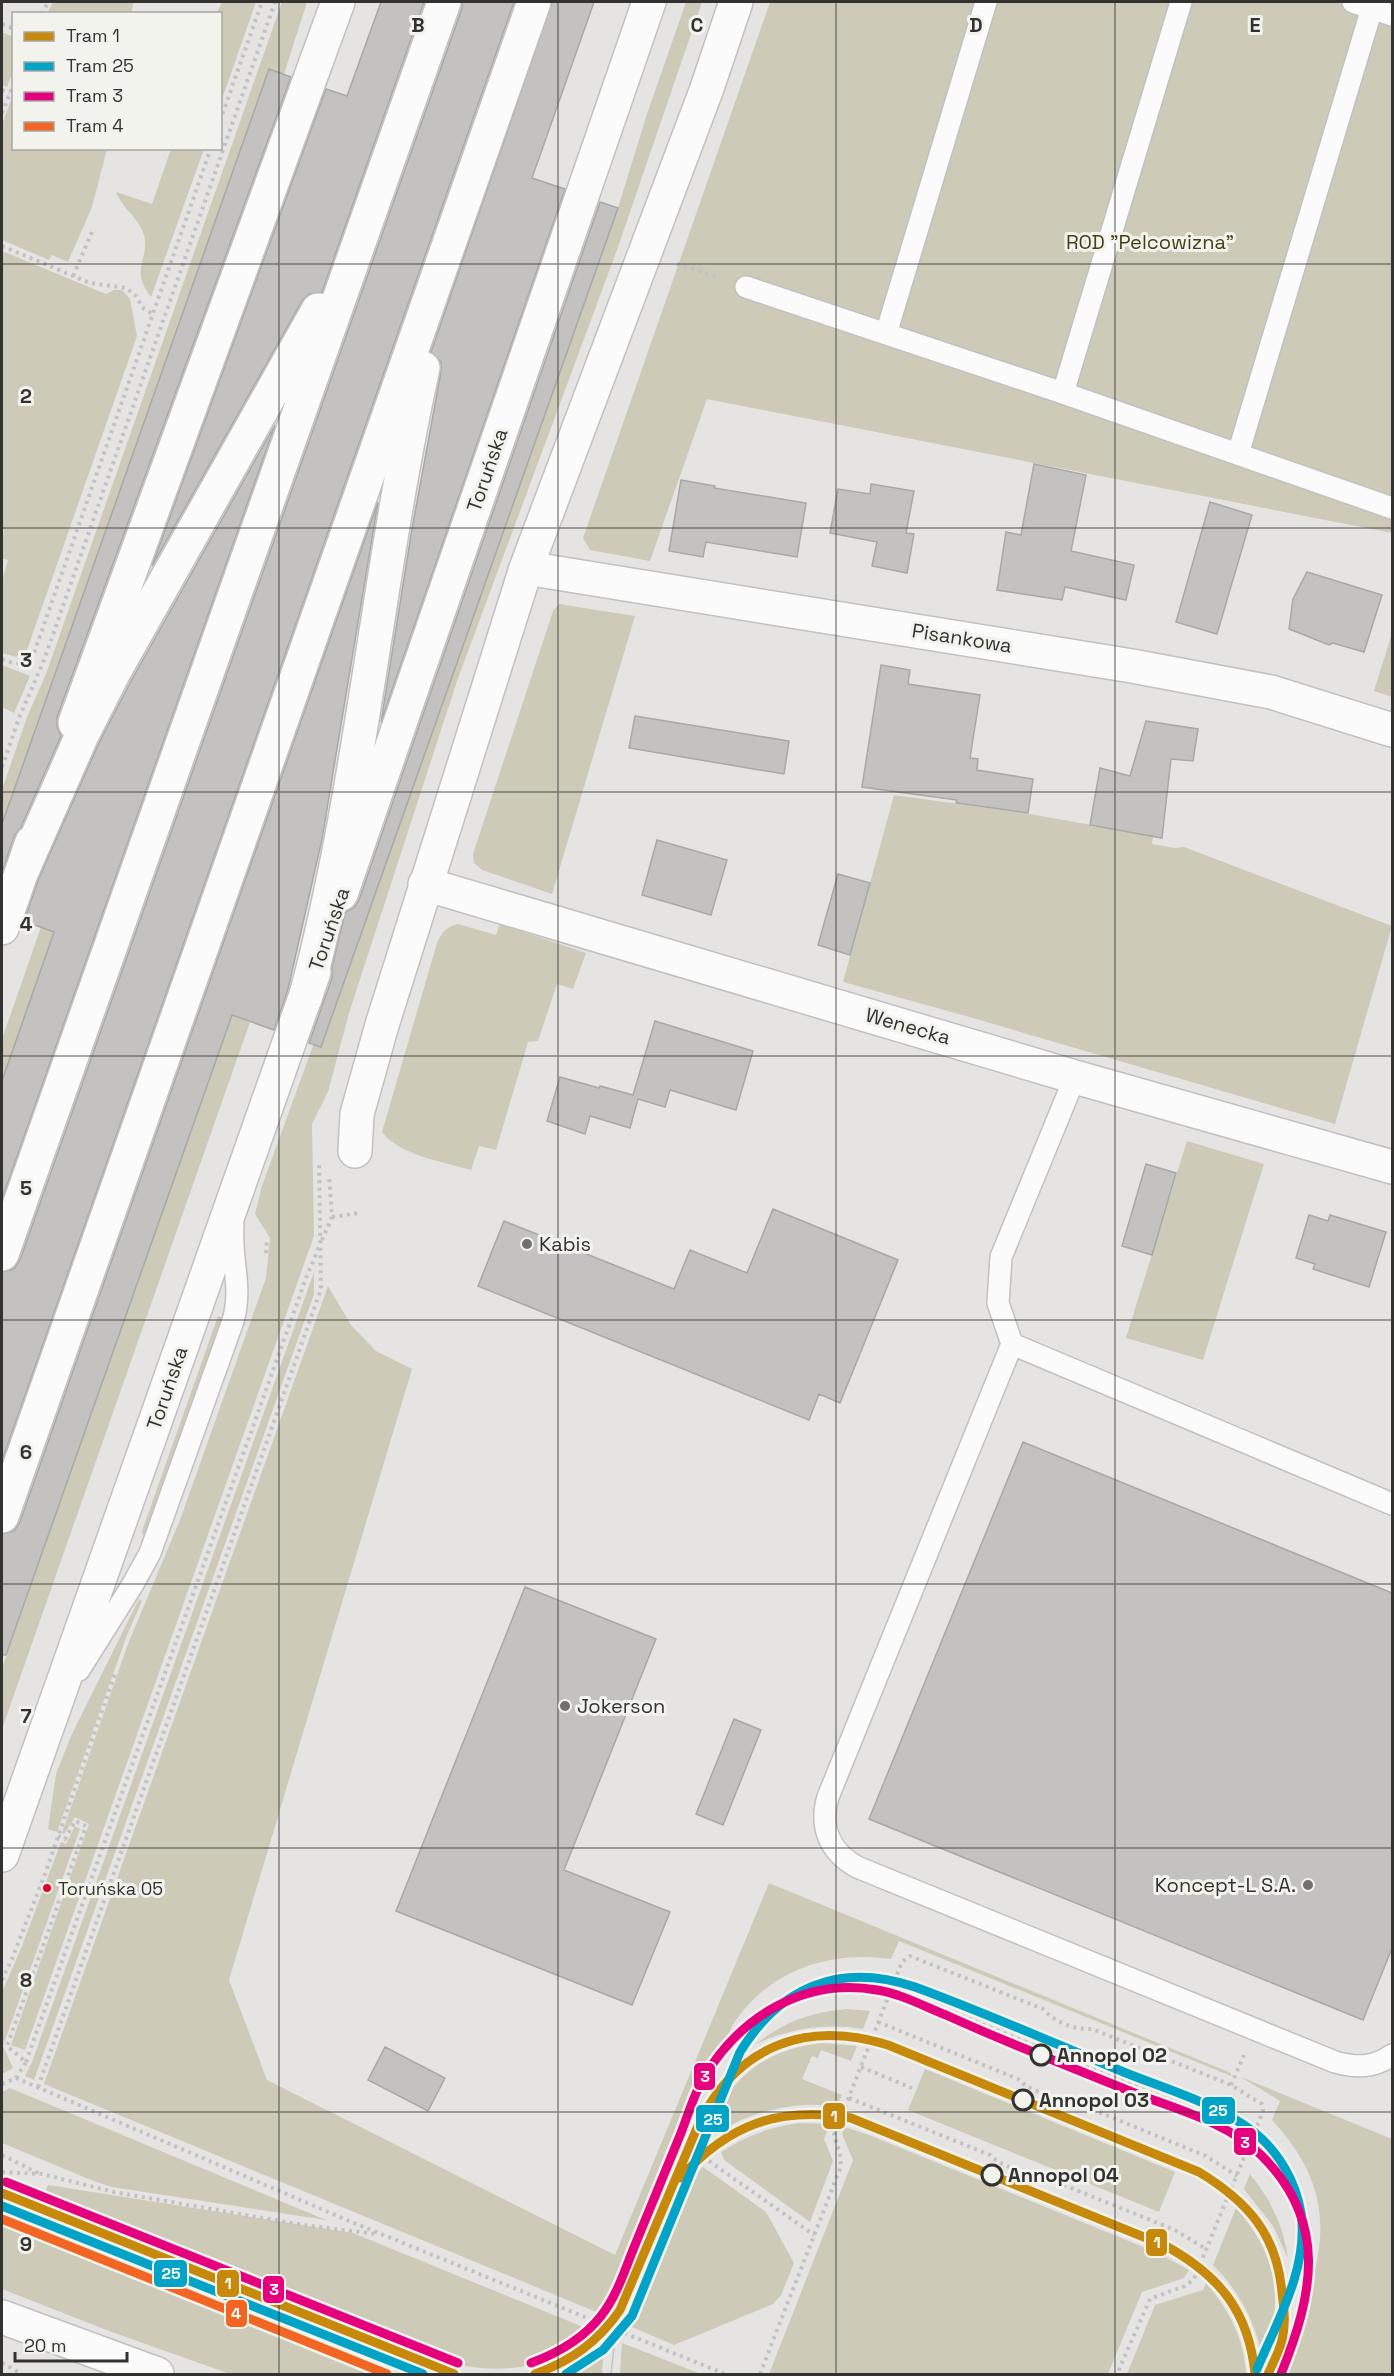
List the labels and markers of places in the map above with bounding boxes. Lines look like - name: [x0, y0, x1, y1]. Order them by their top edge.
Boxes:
- place label: Kabis: [539, 1231, 591, 1257]
- marker: Kabis: [520, 1237, 534, 1251]
- place label: Jokerson: [577, 1693, 665, 1719]
- marker: Jokerson: [558, 1699, 572, 1713]
- place label: Koncept-L S.A.: [1155, 1872, 1296, 1898]
- place label: Toruńska 05: [58, 1877, 163, 1900]
- marker: Koncept-L S.A.: [1301, 1878, 1315, 1892]
- marker: Toruńska 05: [41, 1882, 53, 1894]
- place label: Annopol 02: [1057, 2042, 1167, 2068]
- marker: Annopol 02: [1030, 2044, 1052, 2066]
- place label: Annopol 03: [1039, 2087, 1149, 2113]
- marker: Annopol 03: [1012, 2089, 1034, 2111]
- place label: Annopol 04: [1008, 2162, 1119, 2188]
- marker: Annopol 04: [981, 2164, 1003, 2186]

